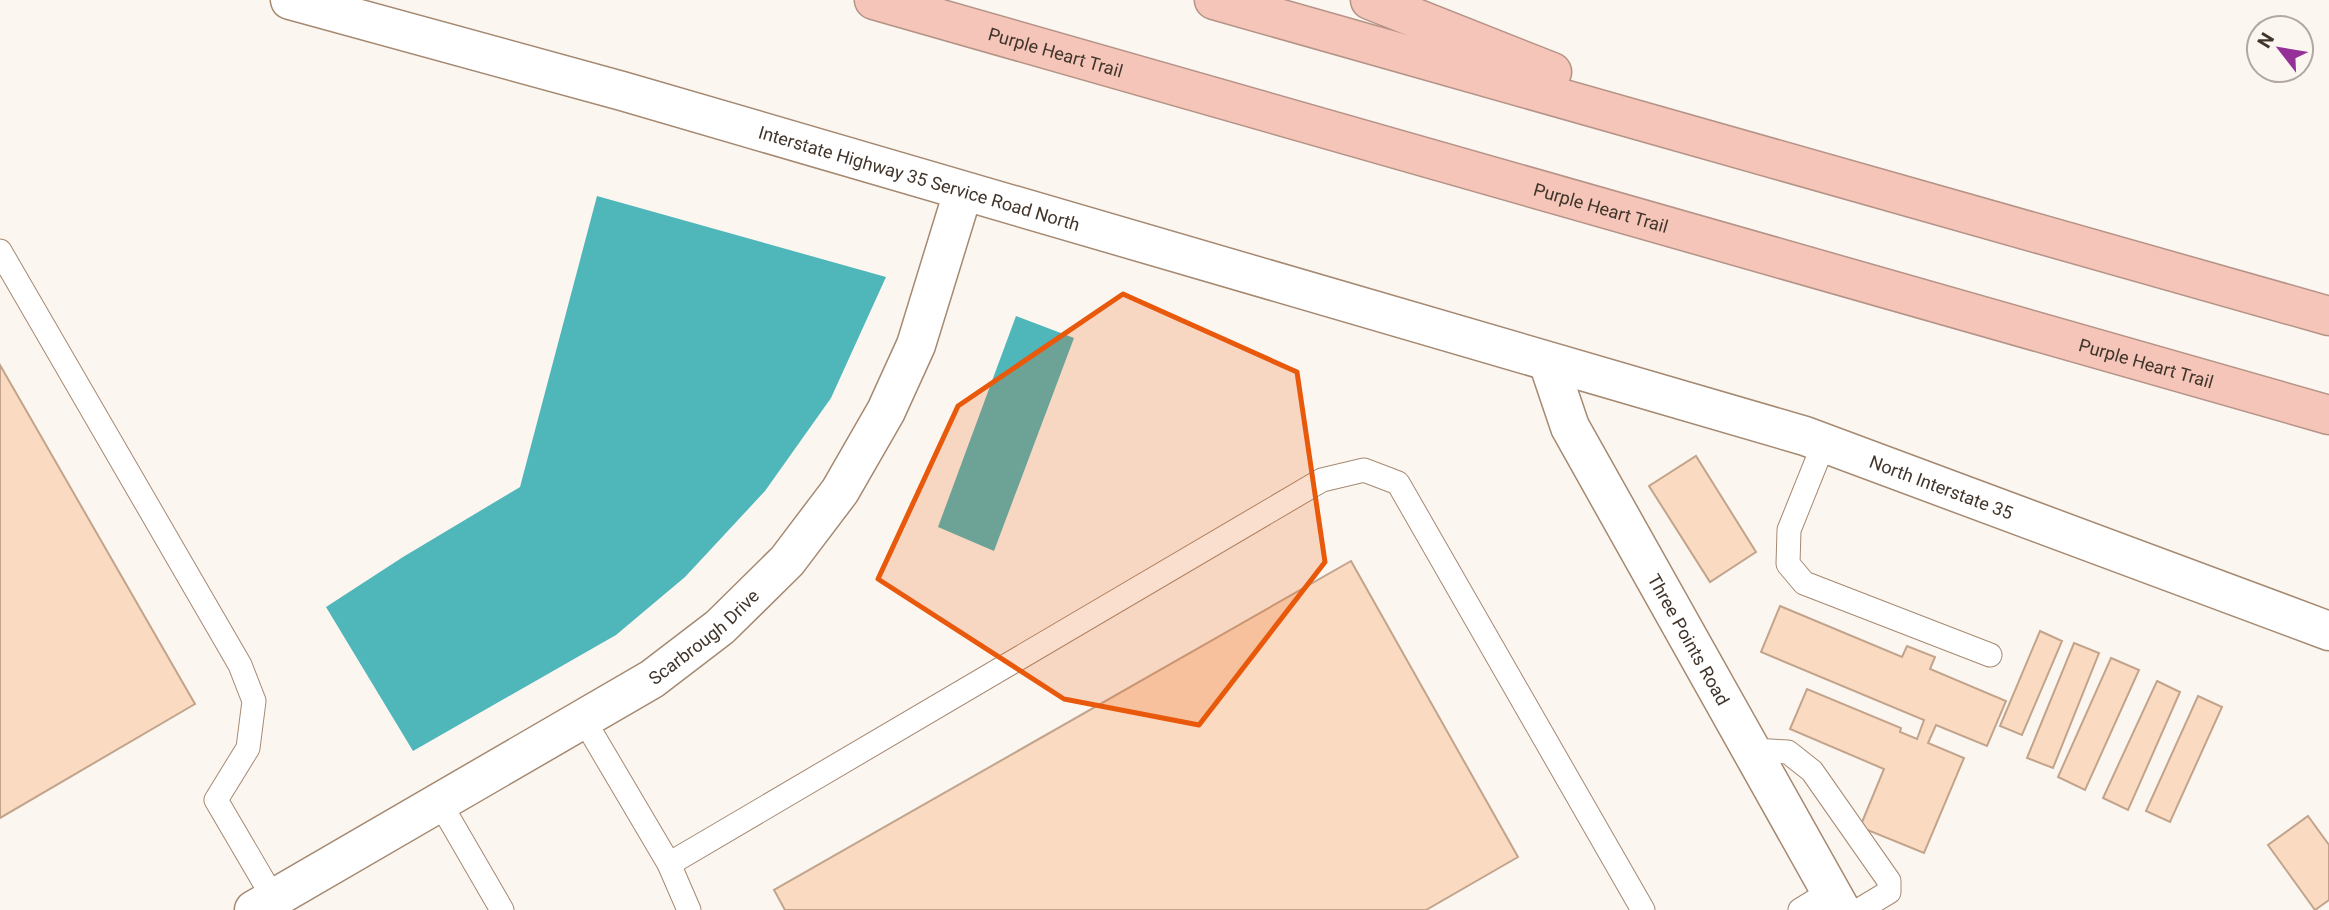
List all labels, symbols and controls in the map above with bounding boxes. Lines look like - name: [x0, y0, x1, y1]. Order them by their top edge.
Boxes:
- north arrow: [2245, 14, 2315, 84]
- street label: Purple Heart Trail: [986, 23, 1126, 81]
- text: N: [2253, 29, 2279, 52]
- street label: Interstate Highway 35 Service Road North: [756, 121, 1083, 235]
- street label: Purple Heart Trail: [1531, 178, 1671, 237]
- street label: Purple Heart Trail: [2077, 334, 2216, 392]
- street label: North Interstate 35: [1867, 450, 2016, 523]
- street label: Three Points Road: [1644, 570, 1734, 708]
- street label: Scarbrough Drive: [644, 585, 763, 688]

